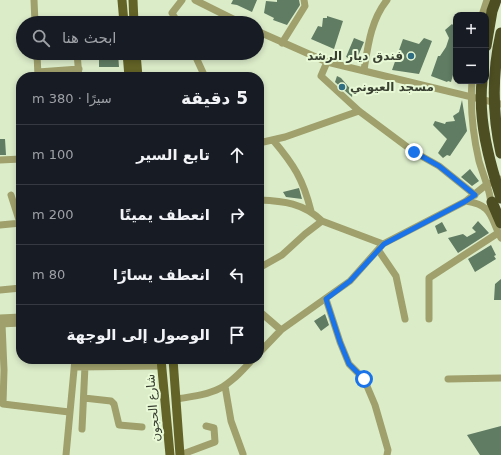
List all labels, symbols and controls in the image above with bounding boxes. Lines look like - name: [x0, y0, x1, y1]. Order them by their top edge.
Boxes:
- map controls: [453, 12, 489, 84]
- button: +: [453, 12, 489, 48]
- search box: [16, 16, 264, 60]
- icon: search: [30, 27, 52, 49]
- text: ابحث هنا: [62, 29, 117, 47]
- button: −: [453, 48, 489, 84]
- place label: فندق ديار الرشد: [307, 49, 403, 63]
- marker: فندق ديار الرشد: [406, 51, 416, 61]
- place label: مسجد العيوني: [350, 80, 434, 95]
- marker: مسجد العيوني: [337, 82, 347, 92]
- text: 5 دقيقة: [181, 88, 248, 108]
- text: سيرًا · 380 m: [32, 91, 112, 106]
- route end: [405, 143, 423, 161]
- icon: ahead: [226, 144, 248, 166]
- text: تابع السير: [136, 146, 210, 164]
- text: 100 m: [32, 147, 74, 162]
- icon: right: [226, 204, 248, 226]
- text: انعطف يمينًا: [119, 206, 210, 224]
- text: 200 m: [32, 207, 74, 222]
- icon: left: [226, 264, 248, 286]
- text: انعطف يسارًا: [113, 266, 210, 284]
- text: 80 m: [32, 267, 65, 282]
- icon: arrive: [226, 324, 248, 346]
- text: الوصول إلى الوجهة: [67, 326, 210, 344]
- route start: [355, 370, 373, 388]
- street label: شارع الحجون: [143, 373, 164, 442]

